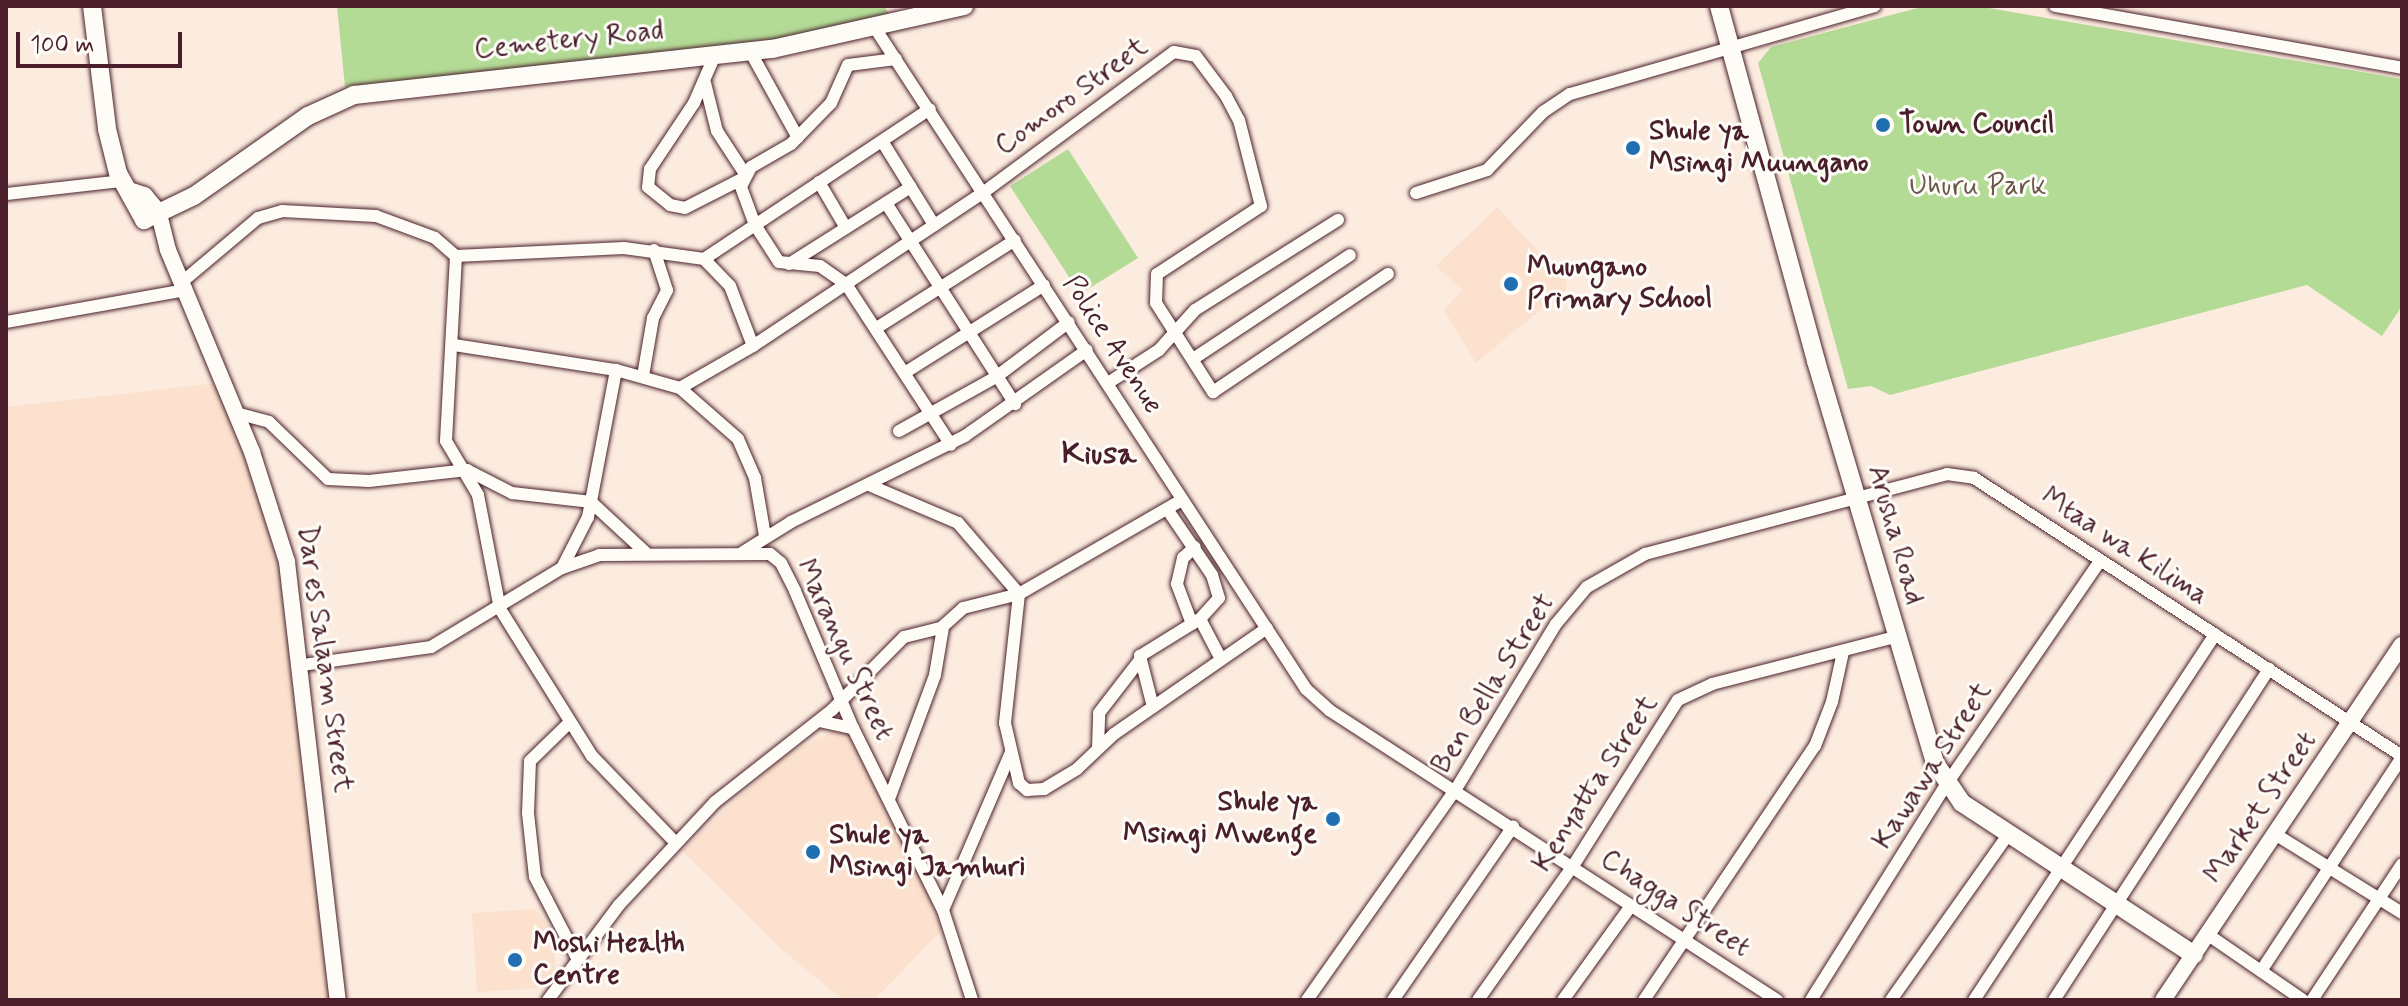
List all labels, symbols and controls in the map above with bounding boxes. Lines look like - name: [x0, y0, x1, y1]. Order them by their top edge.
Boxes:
- street label: Cemetery Road: [473, 14, 665, 68]
- scale bar: [20, 16, 186, 66]
- text: 100 m: [30, 30, 94, 61]
- street label: Comoro Street: [989, 30, 1155, 164]
- place label: Town Council: [1899, 108, 2055, 142]
- place label: Shule ya Msingi Muungano: [1649, 115, 1861, 181]
- marker: Town Council: [1874, 116, 1892, 134]
- marker: Shule ya Msingi Muungano: [1624, 139, 1642, 157]
- park label: Uhuru Park: [1912, 170, 2044, 204]
- place label: Muungano Primary School: [1527, 251, 1712, 317]
- street label: Police Avenue: [1054, 268, 1170, 422]
- marker: Muungano Primary School: [1502, 275, 1520, 293]
- district label: Kiusa: [1061, 435, 1137, 473]
- street label: Arusha Road: [1859, 463, 1931, 607]
- street label: Mtaa wa Kilima: [2035, 481, 2213, 613]
- street label: Dar es Salaam Street: [288, 522, 360, 796]
- street label: Marangu Street: [786, 552, 902, 748]
- street label: Ben Bella Street: [1427, 590, 1561, 778]
- street label: Kawawa Street: [1866, 676, 2000, 856]
- street label: Kenyatta Street: [1526, 689, 1666, 879]
- street label: Market Street: [2196, 723, 2326, 893]
- place label: Shule ya Msingi Mwenge: [1122, 786, 1317, 852]
- marker: Shule ya Msingi Mwenge: [1324, 810, 1342, 828]
- place label: Shule ya Msingi Jamhuri: [829, 819, 1019, 885]
- street label: Chagga Street: [1592, 842, 1758, 966]
- marker: Shule ya Msingi Jamhuri: [804, 843, 822, 861]
- place label: Moshi Health Centre: [533, 927, 682, 993]
- marker: Moshi Health Centre: [504, 949, 526, 971]

